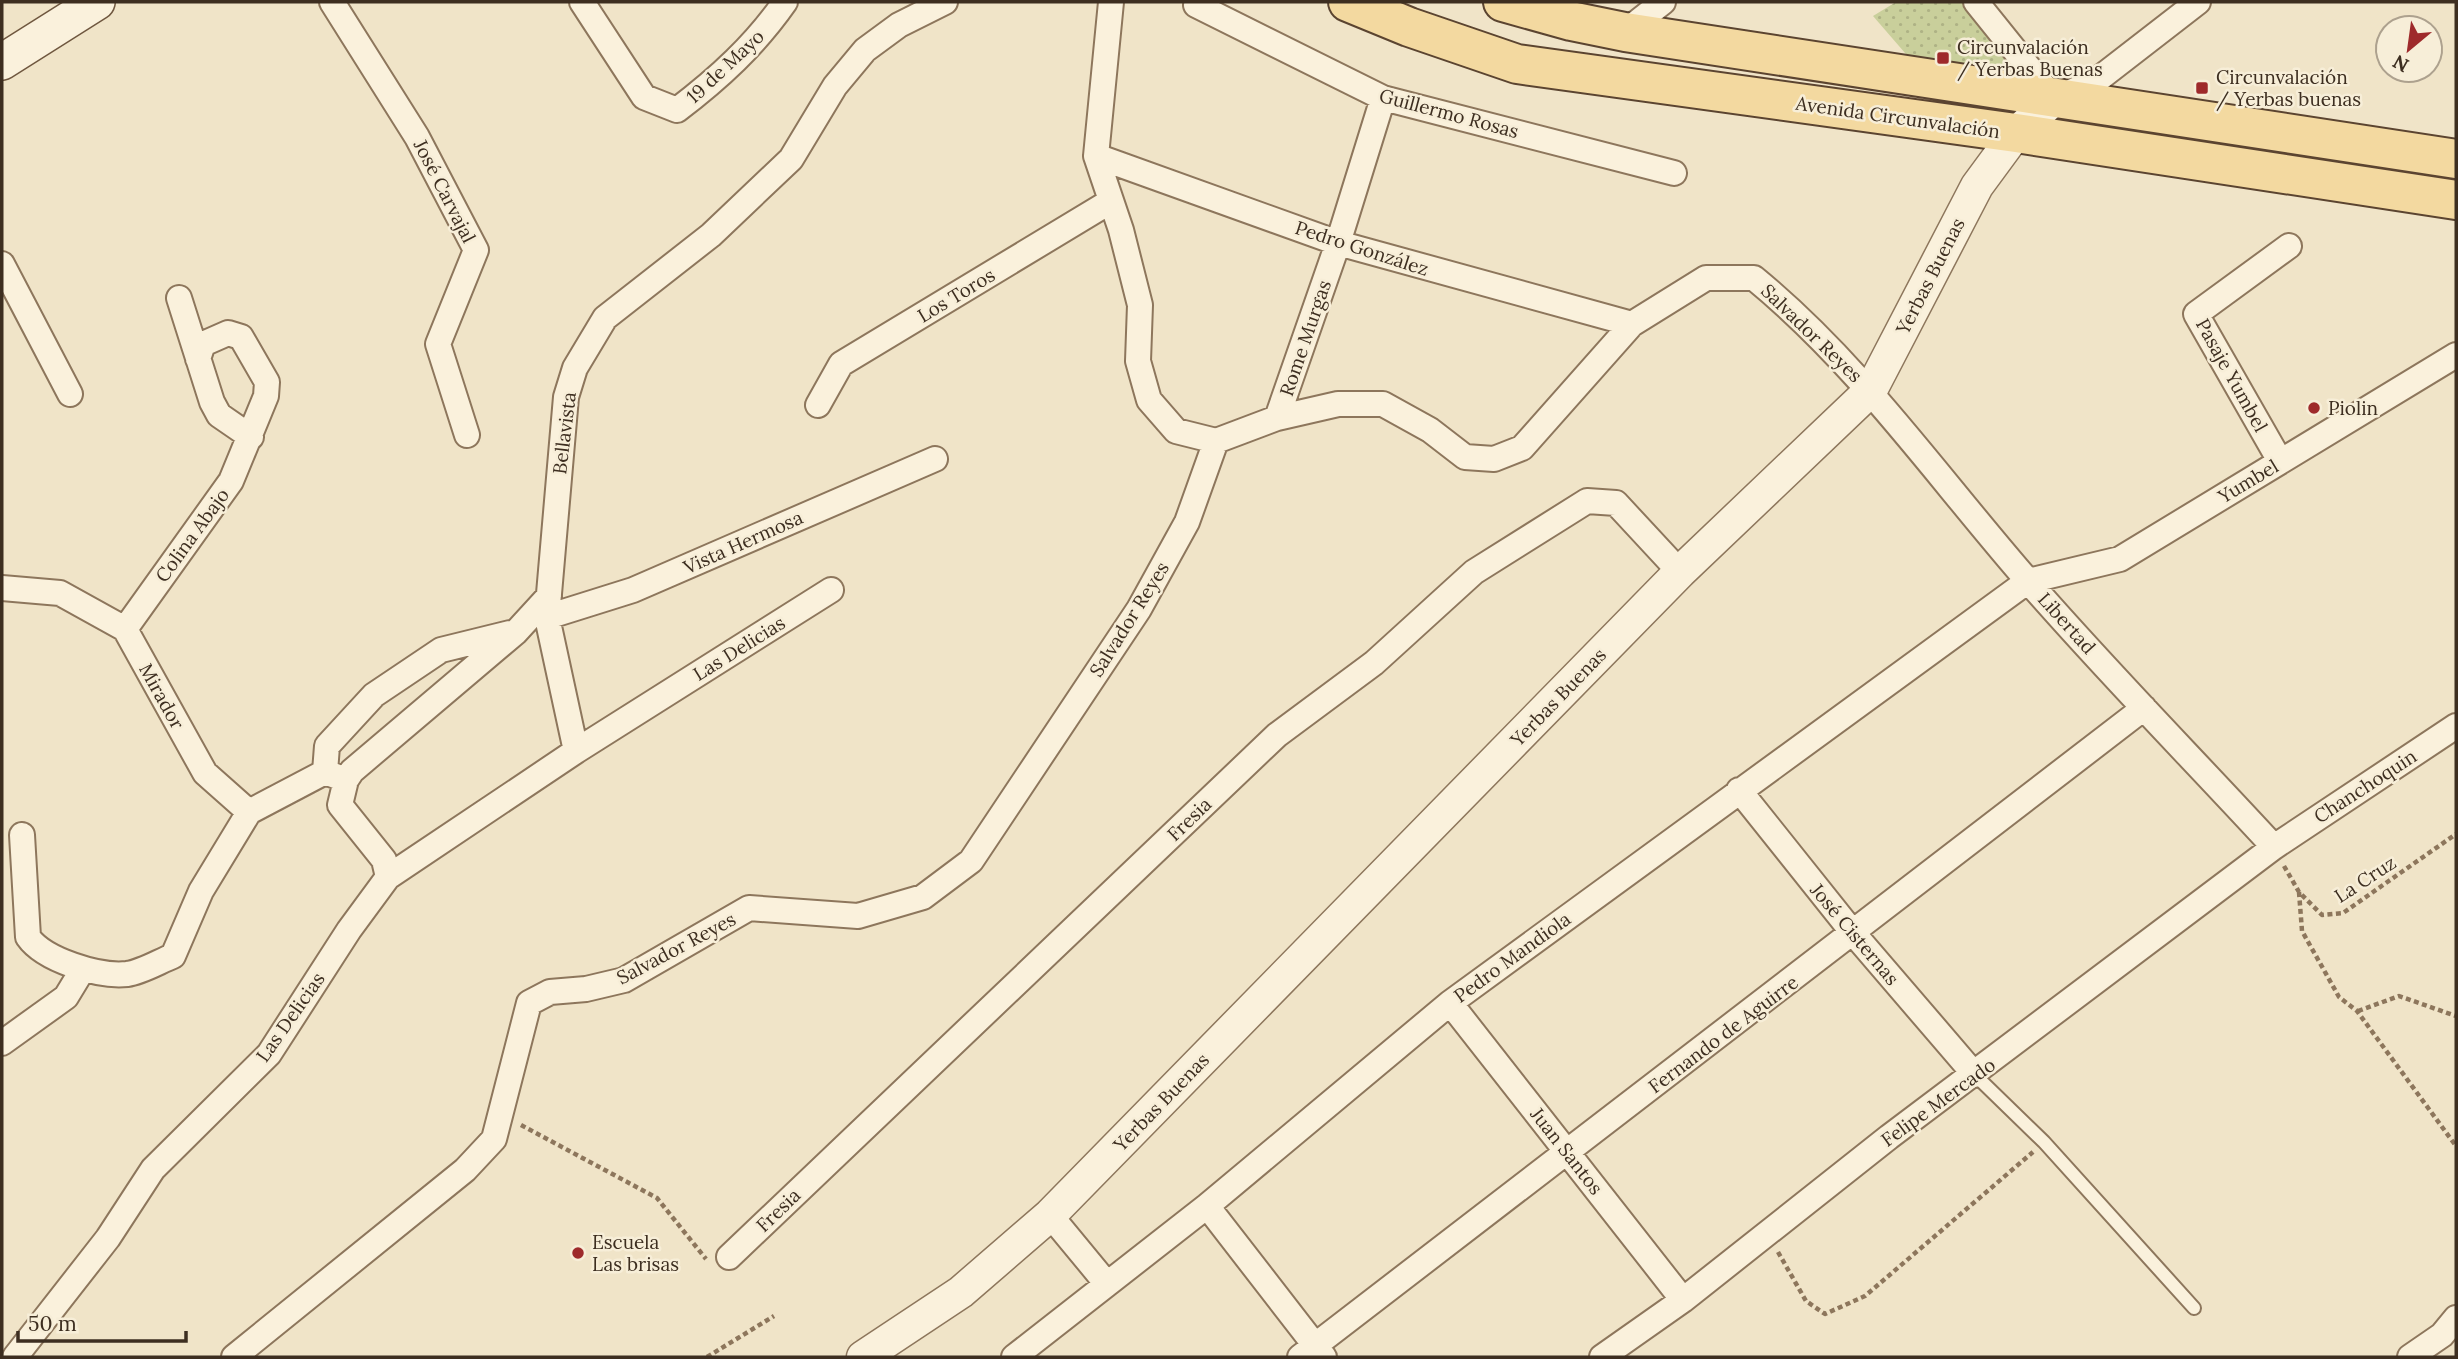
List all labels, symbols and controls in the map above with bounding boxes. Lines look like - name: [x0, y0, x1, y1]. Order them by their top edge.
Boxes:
- north arrow: [2374, 14, 2444, 84]
- street label: 19 de Mayo: [681, 24, 769, 108]
- place label: Circunvalación / Yerbas Buenas: [1957, 35, 2103, 82]
- marker: Circunvalación / Yerbas Buenas: [1935, 50, 1951, 66]
- text: N: [2388, 50, 2413, 78]
- place label: Circunvalación / Yerbas buenas: [2216, 65, 2361, 112]
- marker: Circunvalación / Yerbas buenas: [2194, 80, 2210, 96]
- street label: Guillermo Rosas: [1377, 83, 1522, 143]
- street label: Avenida Circunvalación: [1793, 91, 2002, 143]
- street label: José Carvajal: [408, 134, 481, 247]
- street label: Yerbas Buenas: [1890, 213, 1970, 339]
- street label: Pedro González: [1292, 215, 1432, 281]
- street label: Los Toros: [913, 262, 999, 327]
- street label: Rome Murgas: [1274, 277, 1336, 399]
- street label: Salvador Reyes: [1756, 279, 1868, 387]
- street label: Pasaje Yumbel: [2191, 314, 2273, 436]
- street label: Bellavista: [547, 390, 581, 476]
- place label: Piolin: [2328, 396, 2378, 420]
- marker: Piolin: [2306, 400, 2322, 416]
- street label: Yumbel: [2213, 454, 2282, 509]
- street label: Colina Abajo: [150, 483, 234, 587]
- street label: Vista Hermosa: [679, 505, 807, 579]
- street label: Salvador Reyes: [1084, 557, 1174, 681]
- street label: Libertad: [2033, 587, 2101, 659]
- street label: Las Delicias: [689, 610, 790, 686]
- street label: Yerbas Buenas: [1504, 643, 1611, 752]
- street label: Mirador: [134, 659, 190, 734]
- street label: Chanchoquin: [2309, 744, 2421, 828]
- street label: Fresia: [1162, 792, 1216, 846]
- street label: La Cruz: [2330, 850, 2400, 908]
- street label: José Cisternas: [1805, 877, 1905, 990]
- street label: Salvador Reyes: [612, 906, 740, 989]
- street label: Pedro Mandiola: [1449, 906, 1575, 1007]
- street label: Las Delicias: [250, 967, 330, 1066]
- street label: Fernando de Aguirre: [1643, 970, 1803, 1098]
- street label: Yerbas Buenas: [1107, 1048, 1214, 1157]
- street label: Felipe Mercado: [1876, 1052, 2000, 1152]
- street label: Juan Santos: [1525, 1102, 1609, 1200]
- street label: Fresia: [751, 1183, 805, 1237]
- place label: Escuela Las brisas: [592, 1230, 679, 1276]
- marker: Escuela Las brisas: [570, 1245, 586, 1261]
- scale bar: [18, 1300, 186, 1344]
- text: 50 m: [28, 1310, 77, 1337]

